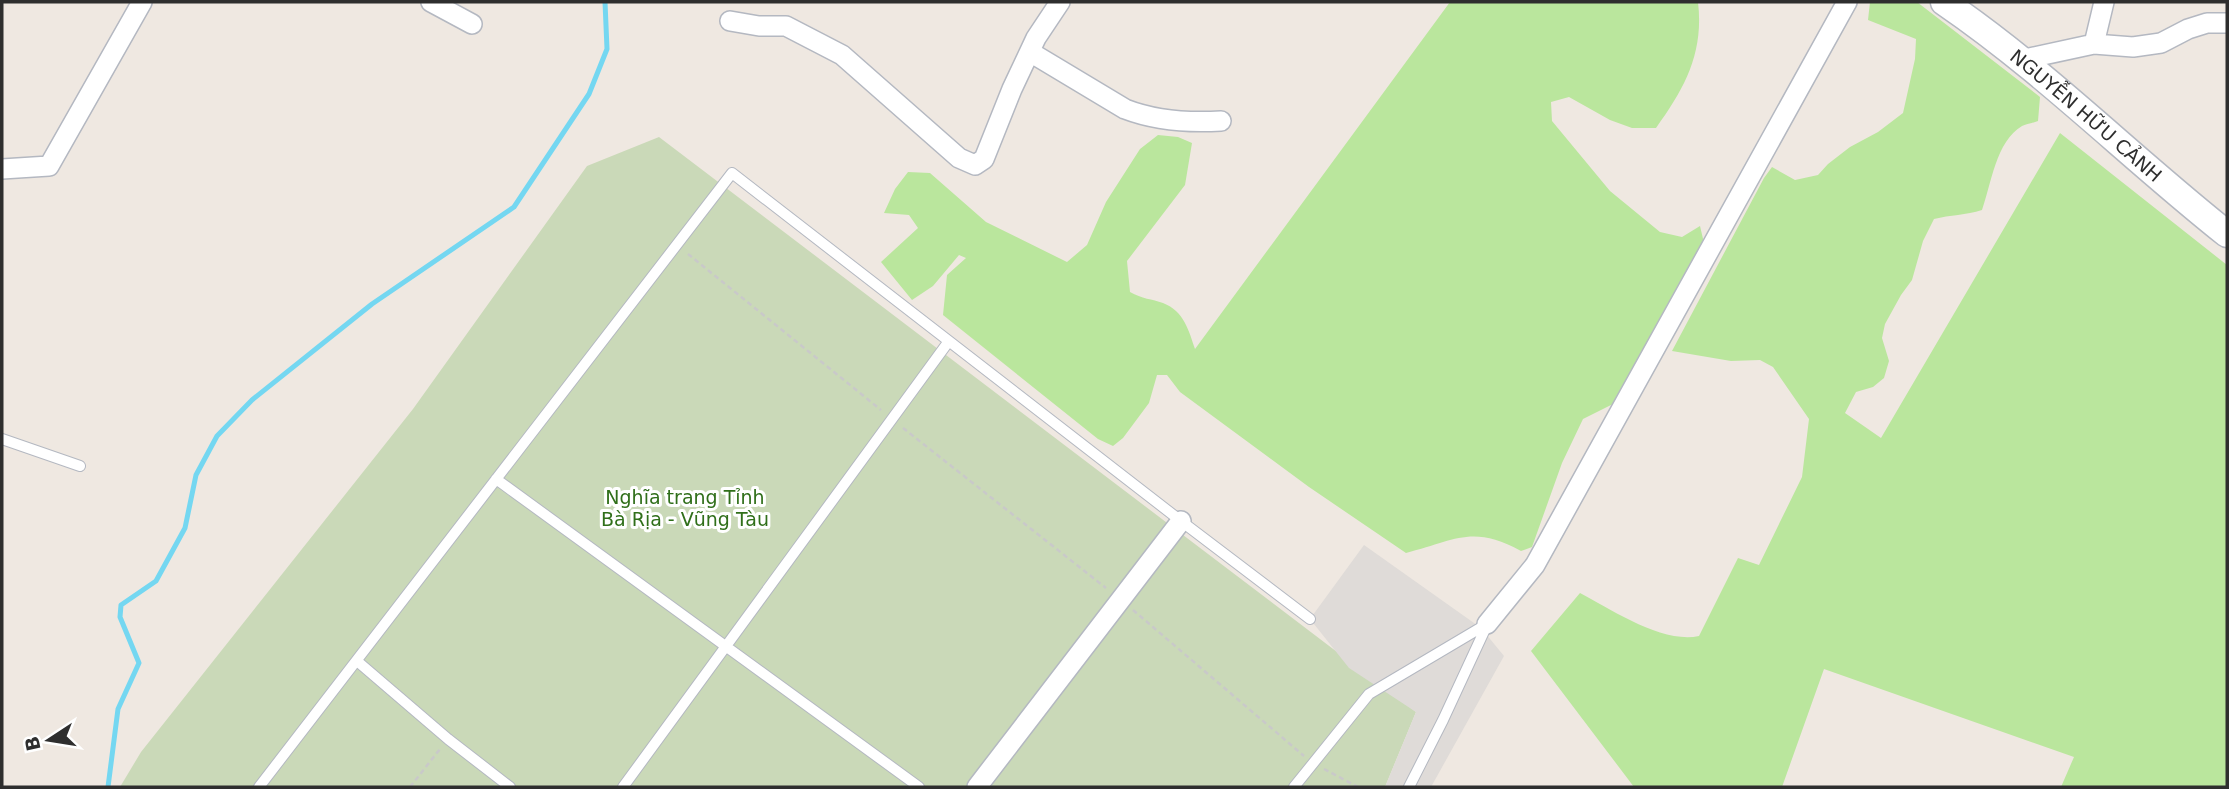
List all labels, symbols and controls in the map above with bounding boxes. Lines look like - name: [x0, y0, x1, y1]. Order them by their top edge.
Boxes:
- street label: NGUYỄN HỮU CẢNH: [2006, 45, 2166, 186]
- park label: Nghĩa trang Tỉnh Bà Rịa - Vũng Tàu: [601, 486, 769, 530]
- north arrow: [14, 705, 84, 775]
- text: B: [20, 734, 45, 753]

